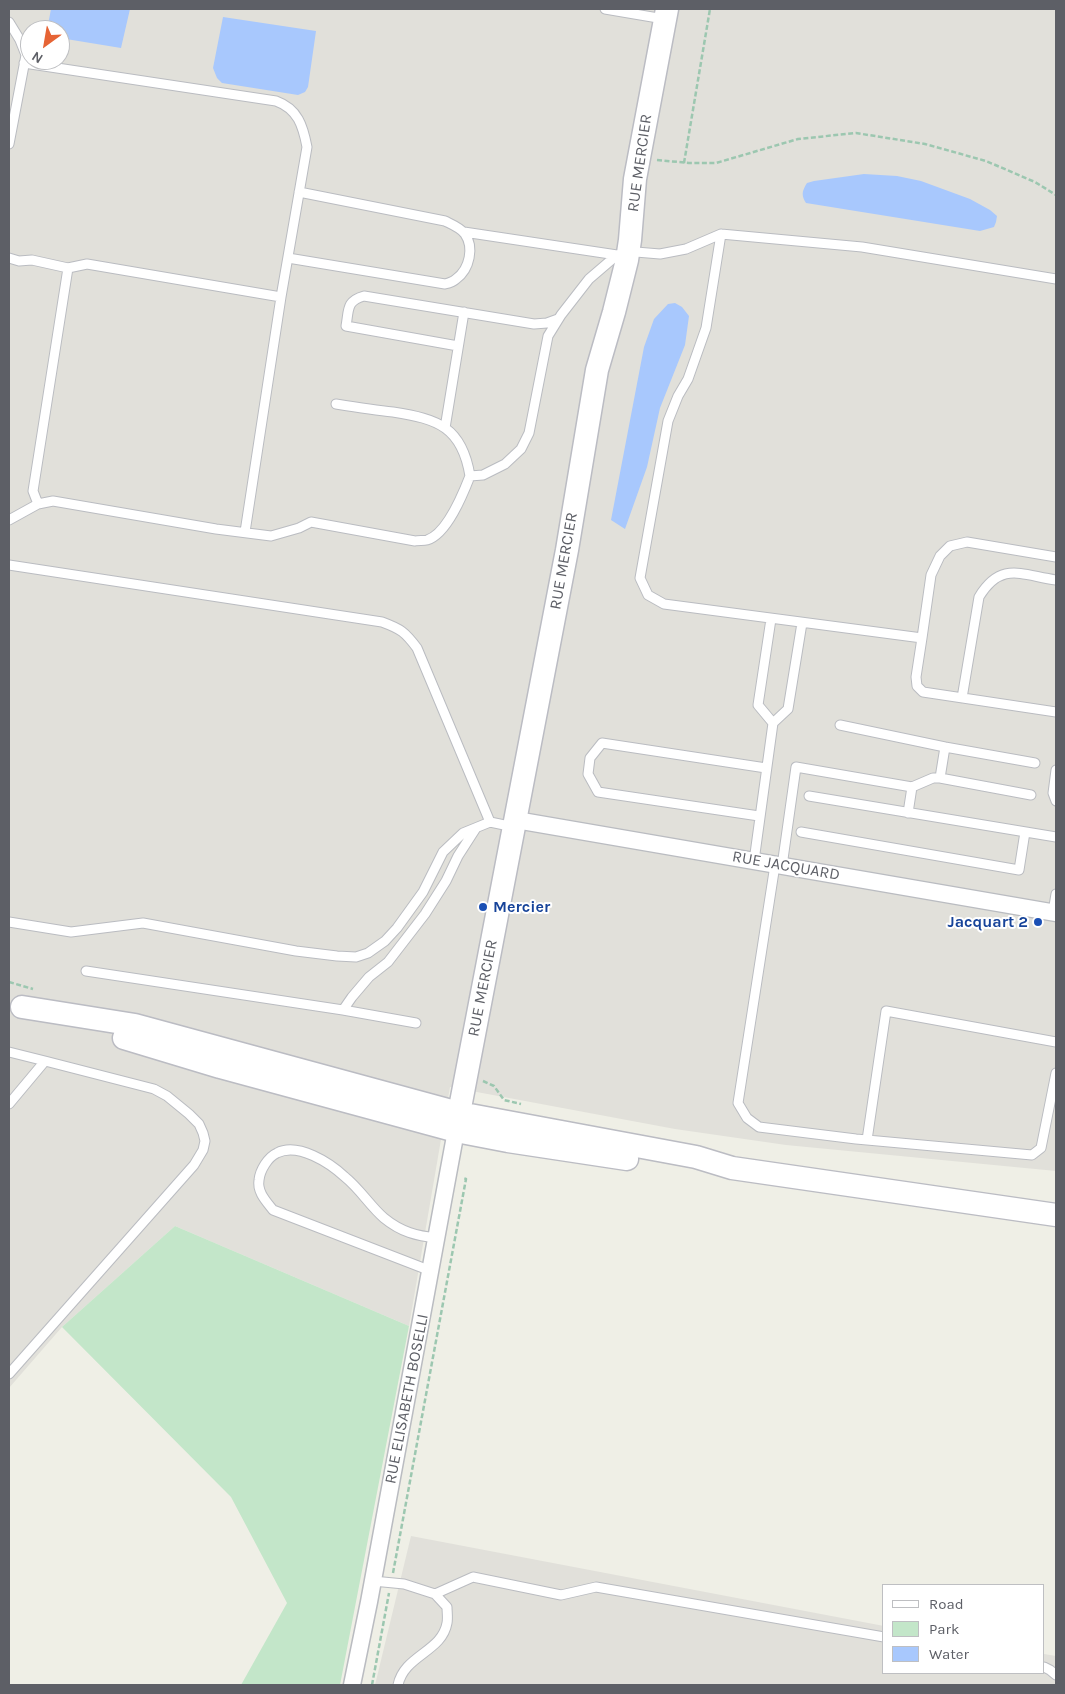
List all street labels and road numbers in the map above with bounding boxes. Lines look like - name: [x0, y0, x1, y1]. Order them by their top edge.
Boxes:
- street label: RUE MERCIER: [624, 113, 656, 213]
- street label: RUE MERCIER: [546, 511, 582, 611]
- street label: RUE JACQUARD: [731, 847, 841, 885]
- street label: RUE MERCIER: [464, 938, 502, 1038]
- street label: RUE ELISABETH BOSELLI: [381, 1312, 433, 1486]

